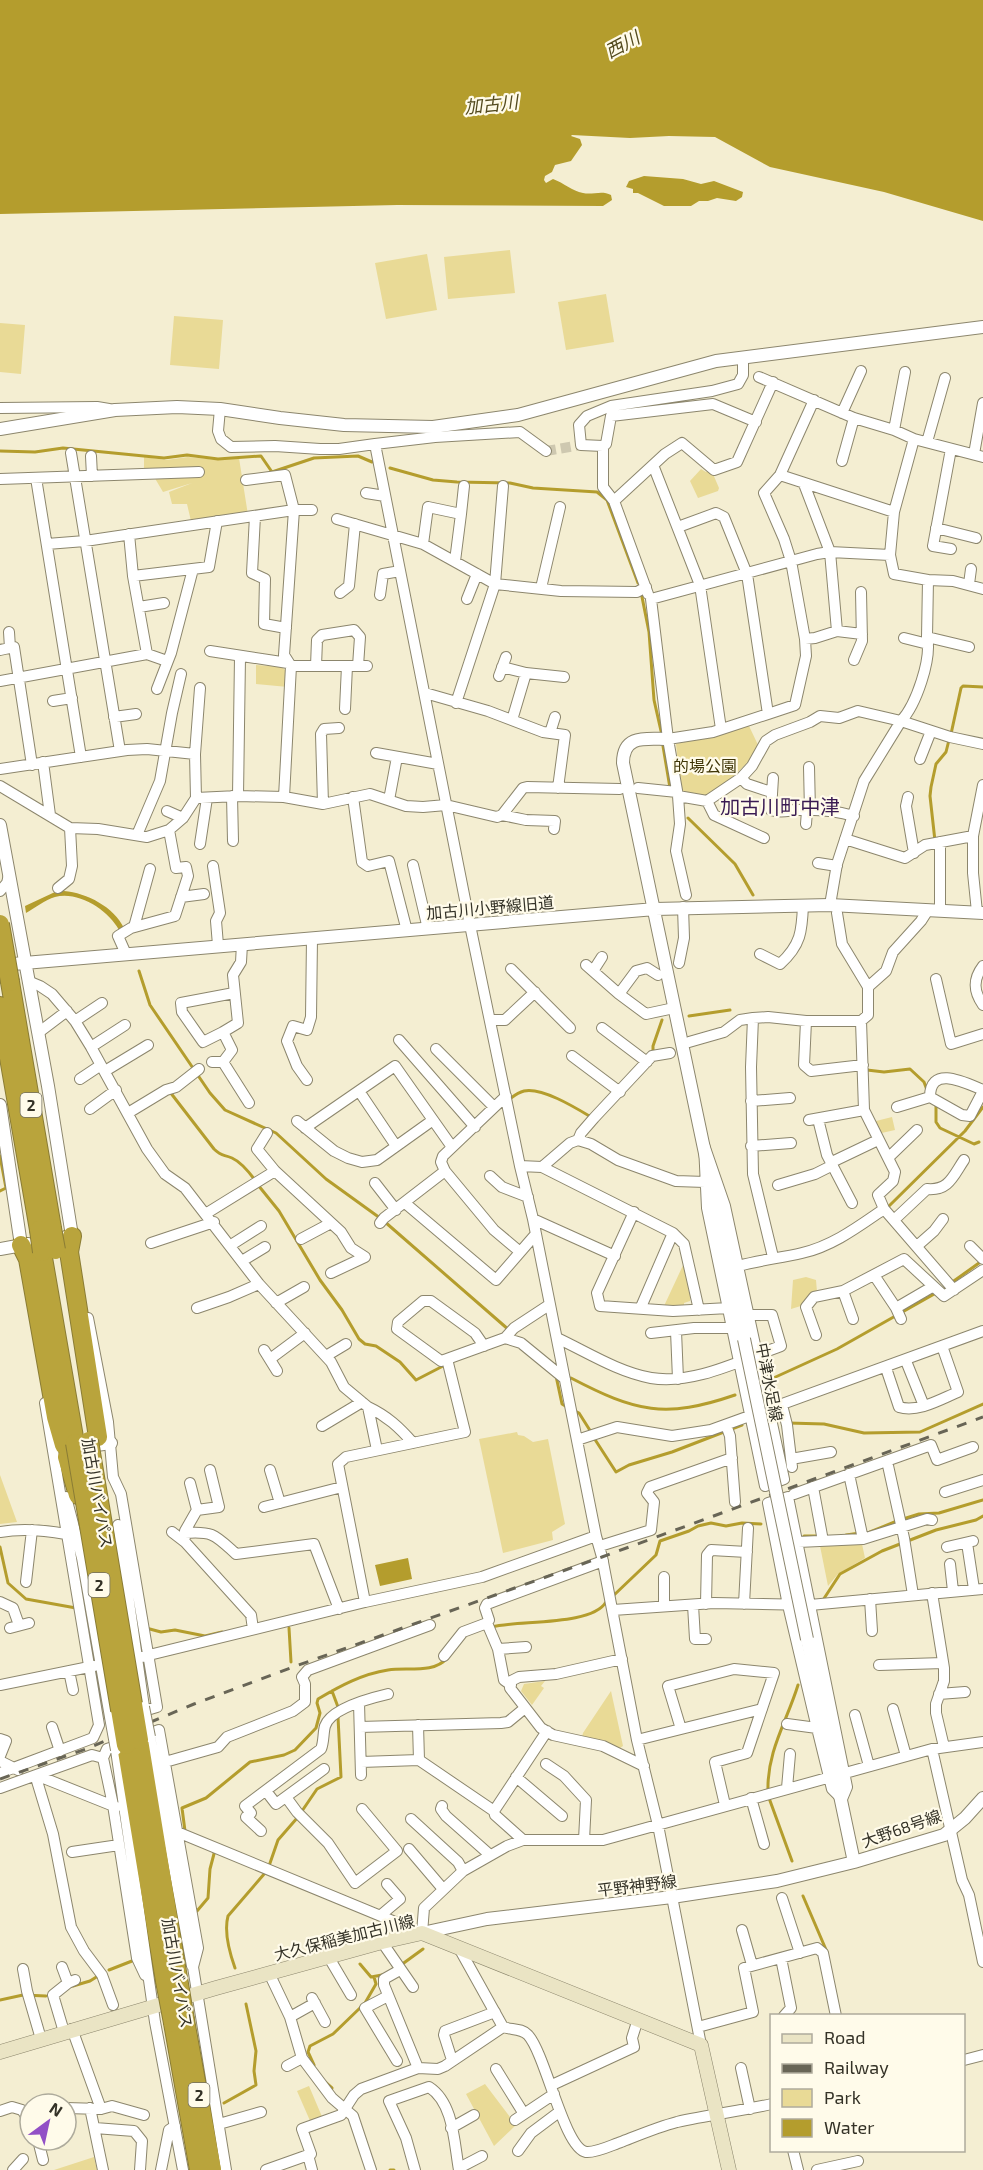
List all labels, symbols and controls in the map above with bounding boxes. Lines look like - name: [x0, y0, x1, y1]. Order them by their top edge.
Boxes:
- water label: 西川: [601, 25, 645, 62]
- water label: 加古川: [463, 90, 521, 118]
- park label: 的場公園: [673, 756, 737, 775]
- district label: 加古川町中津: [720, 794, 840, 818]
- street label: 加古川小野線旧道: [425, 892, 555, 922]
- road number: 2: [20, 1093, 42, 1117]
- street label: 中津水足線: [753, 1341, 787, 1423]
- street label: 加古川バイパス: [79, 1436, 117, 1550]
- road number: 2: [88, 1573, 110, 1597]
- street label: 大野68号線: [859, 1806, 943, 1850]
- street label: 平野神野線: [596, 1871, 678, 1899]
- street label: 大久保稲美加古川線: [272, 1910, 416, 1964]
- street label: 加古川バイパス: [159, 1916, 197, 2030]
- legend: [770, 2014, 965, 2152]
- text: Road: [824, 2026, 865, 2048]
- text: Railway: [824, 2056, 889, 2078]
- road number: 2: [188, 2083, 210, 2107]
- text: Park: [824, 2086, 861, 2108]
- north arrow: [18, 2092, 78, 2152]
- text: N: [46, 2098, 66, 2120]
- text: Water: [824, 2116, 874, 2138]

